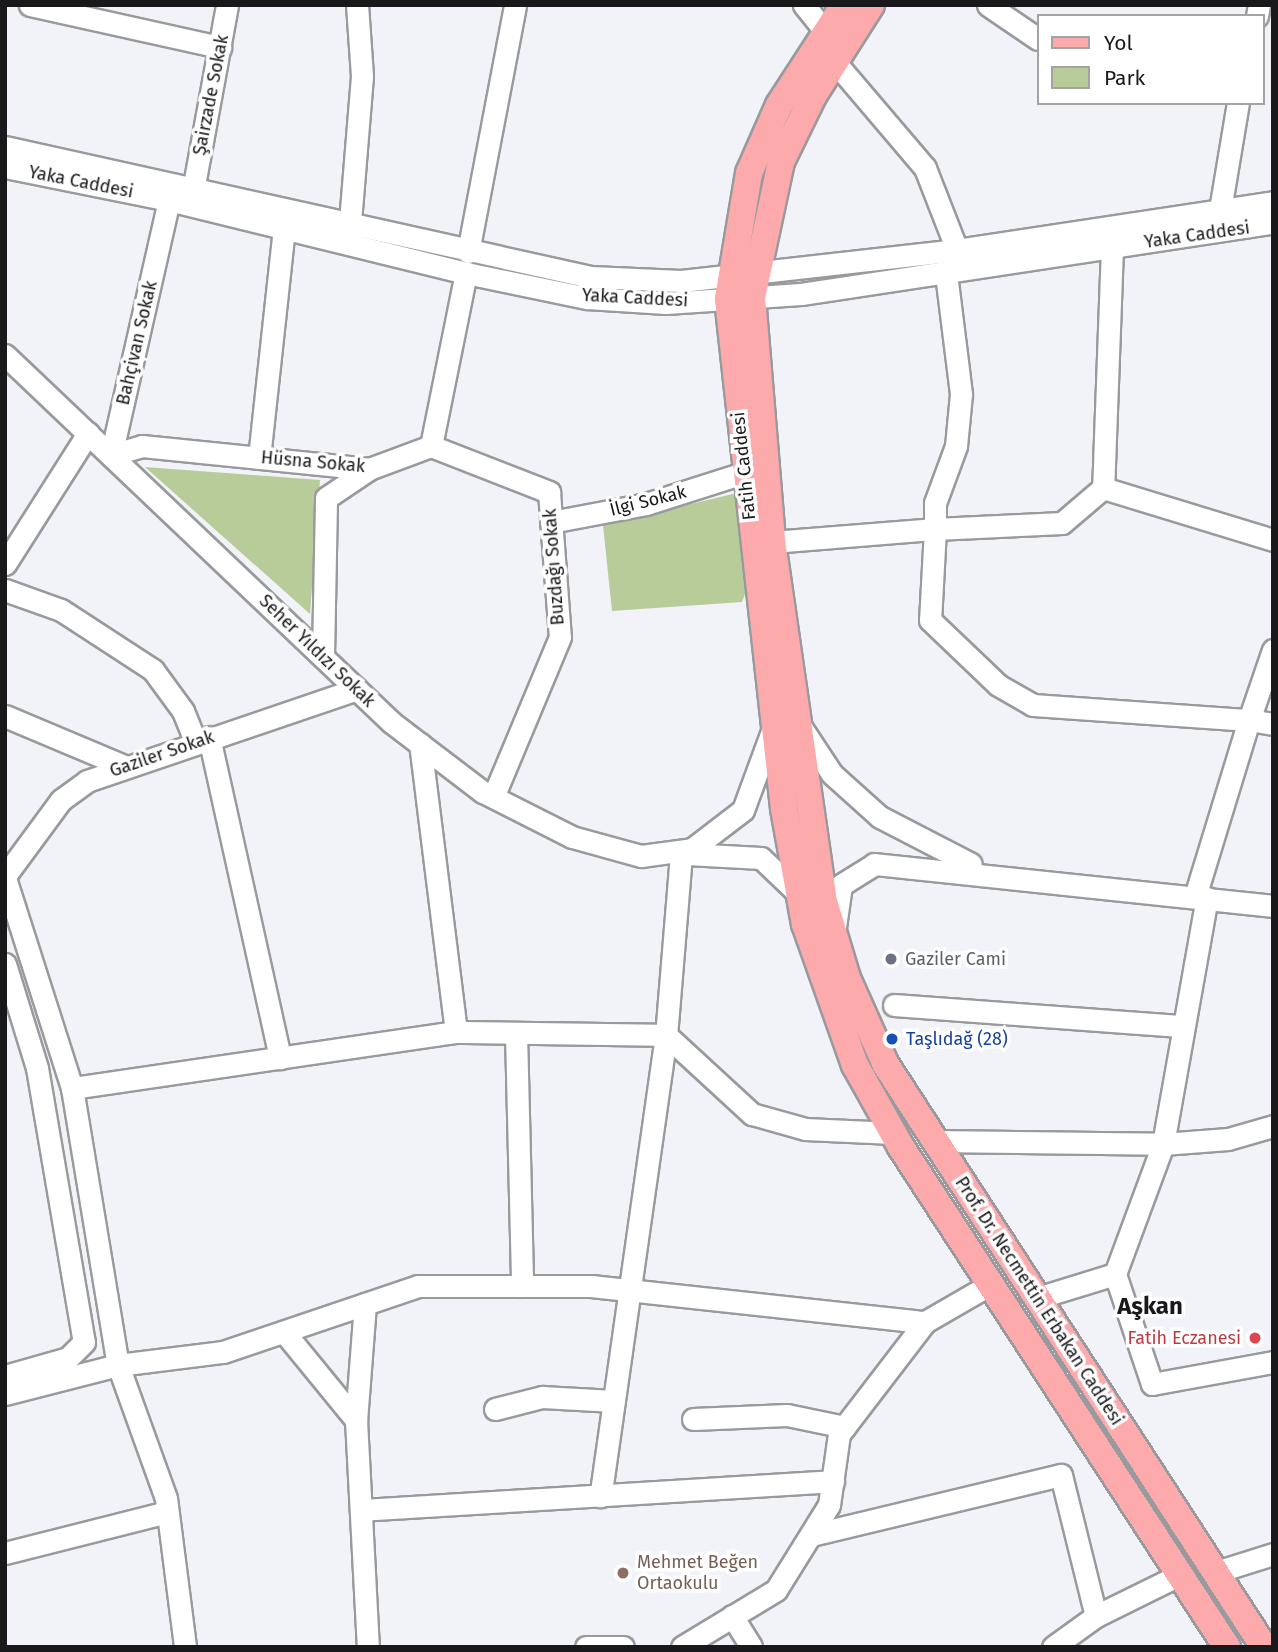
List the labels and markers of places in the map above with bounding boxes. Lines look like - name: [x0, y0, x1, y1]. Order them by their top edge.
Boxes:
- place label: Gaziler Cami: [905, 948, 1006, 970]
- marker: Gaziler Cami: [883, 951, 899, 967]
- place label: Taşlıdağ (28): [906, 1028, 1008, 1050]
- marker: Taşlıdağ (28): [884, 1031, 900, 1047]
- place label: Fatih Eczanesi: [1127, 1327, 1241, 1349]
- marker: Fatih Eczanesi: [1247, 1330, 1263, 1346]
- place label: Mehmet Beğen Ortaokulu: [637, 1552, 758, 1594]
- marker: Mehmet Beğen Ortaokulu: [615, 1565, 631, 1581]

